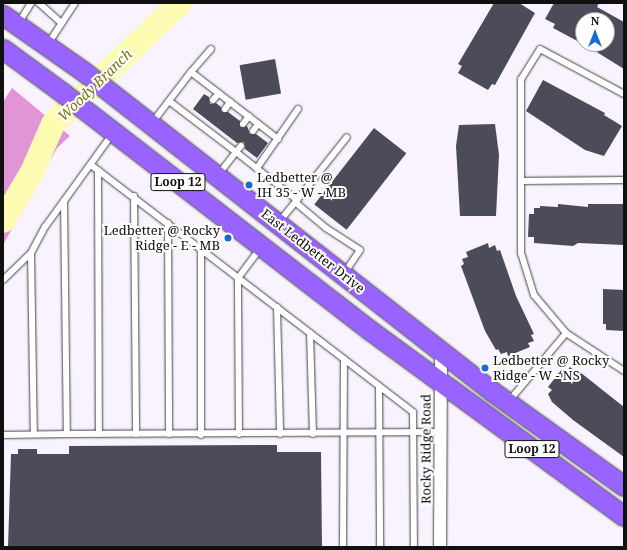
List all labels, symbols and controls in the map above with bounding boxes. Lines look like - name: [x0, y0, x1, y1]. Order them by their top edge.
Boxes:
- north arrow: [575, 12, 615, 52]
- text: N: [591, 13, 599, 28]
- water label: Woody Branch: [55, 46, 135, 124]
- place label: Ledbetter @ IH 35 - W - MB: [257, 170, 346, 201]
- road number: Loop 12: [150, 172, 206, 192]
- marker: Ledbetter @ IH 35 - W - MB: [244, 180, 254, 190]
- street label: East Ledbetter Drive: [258, 206, 368, 296]
- place label: Ledbetter @ Rocky Ridge - E - MB: [104, 223, 220, 254]
- marker: Ledbetter @ Rocky Ridge - E - MB: [223, 233, 233, 243]
- place label: Ledbetter @ Rocky Ridge - W - NS: [493, 353, 609, 384]
- marker: Ledbetter @ Rocky Ridge - W - NS: [480, 363, 490, 373]
- street label: Rocky Ridge Road: [418, 394, 434, 504]
- road number: Loop 12: [504, 439, 560, 459]

